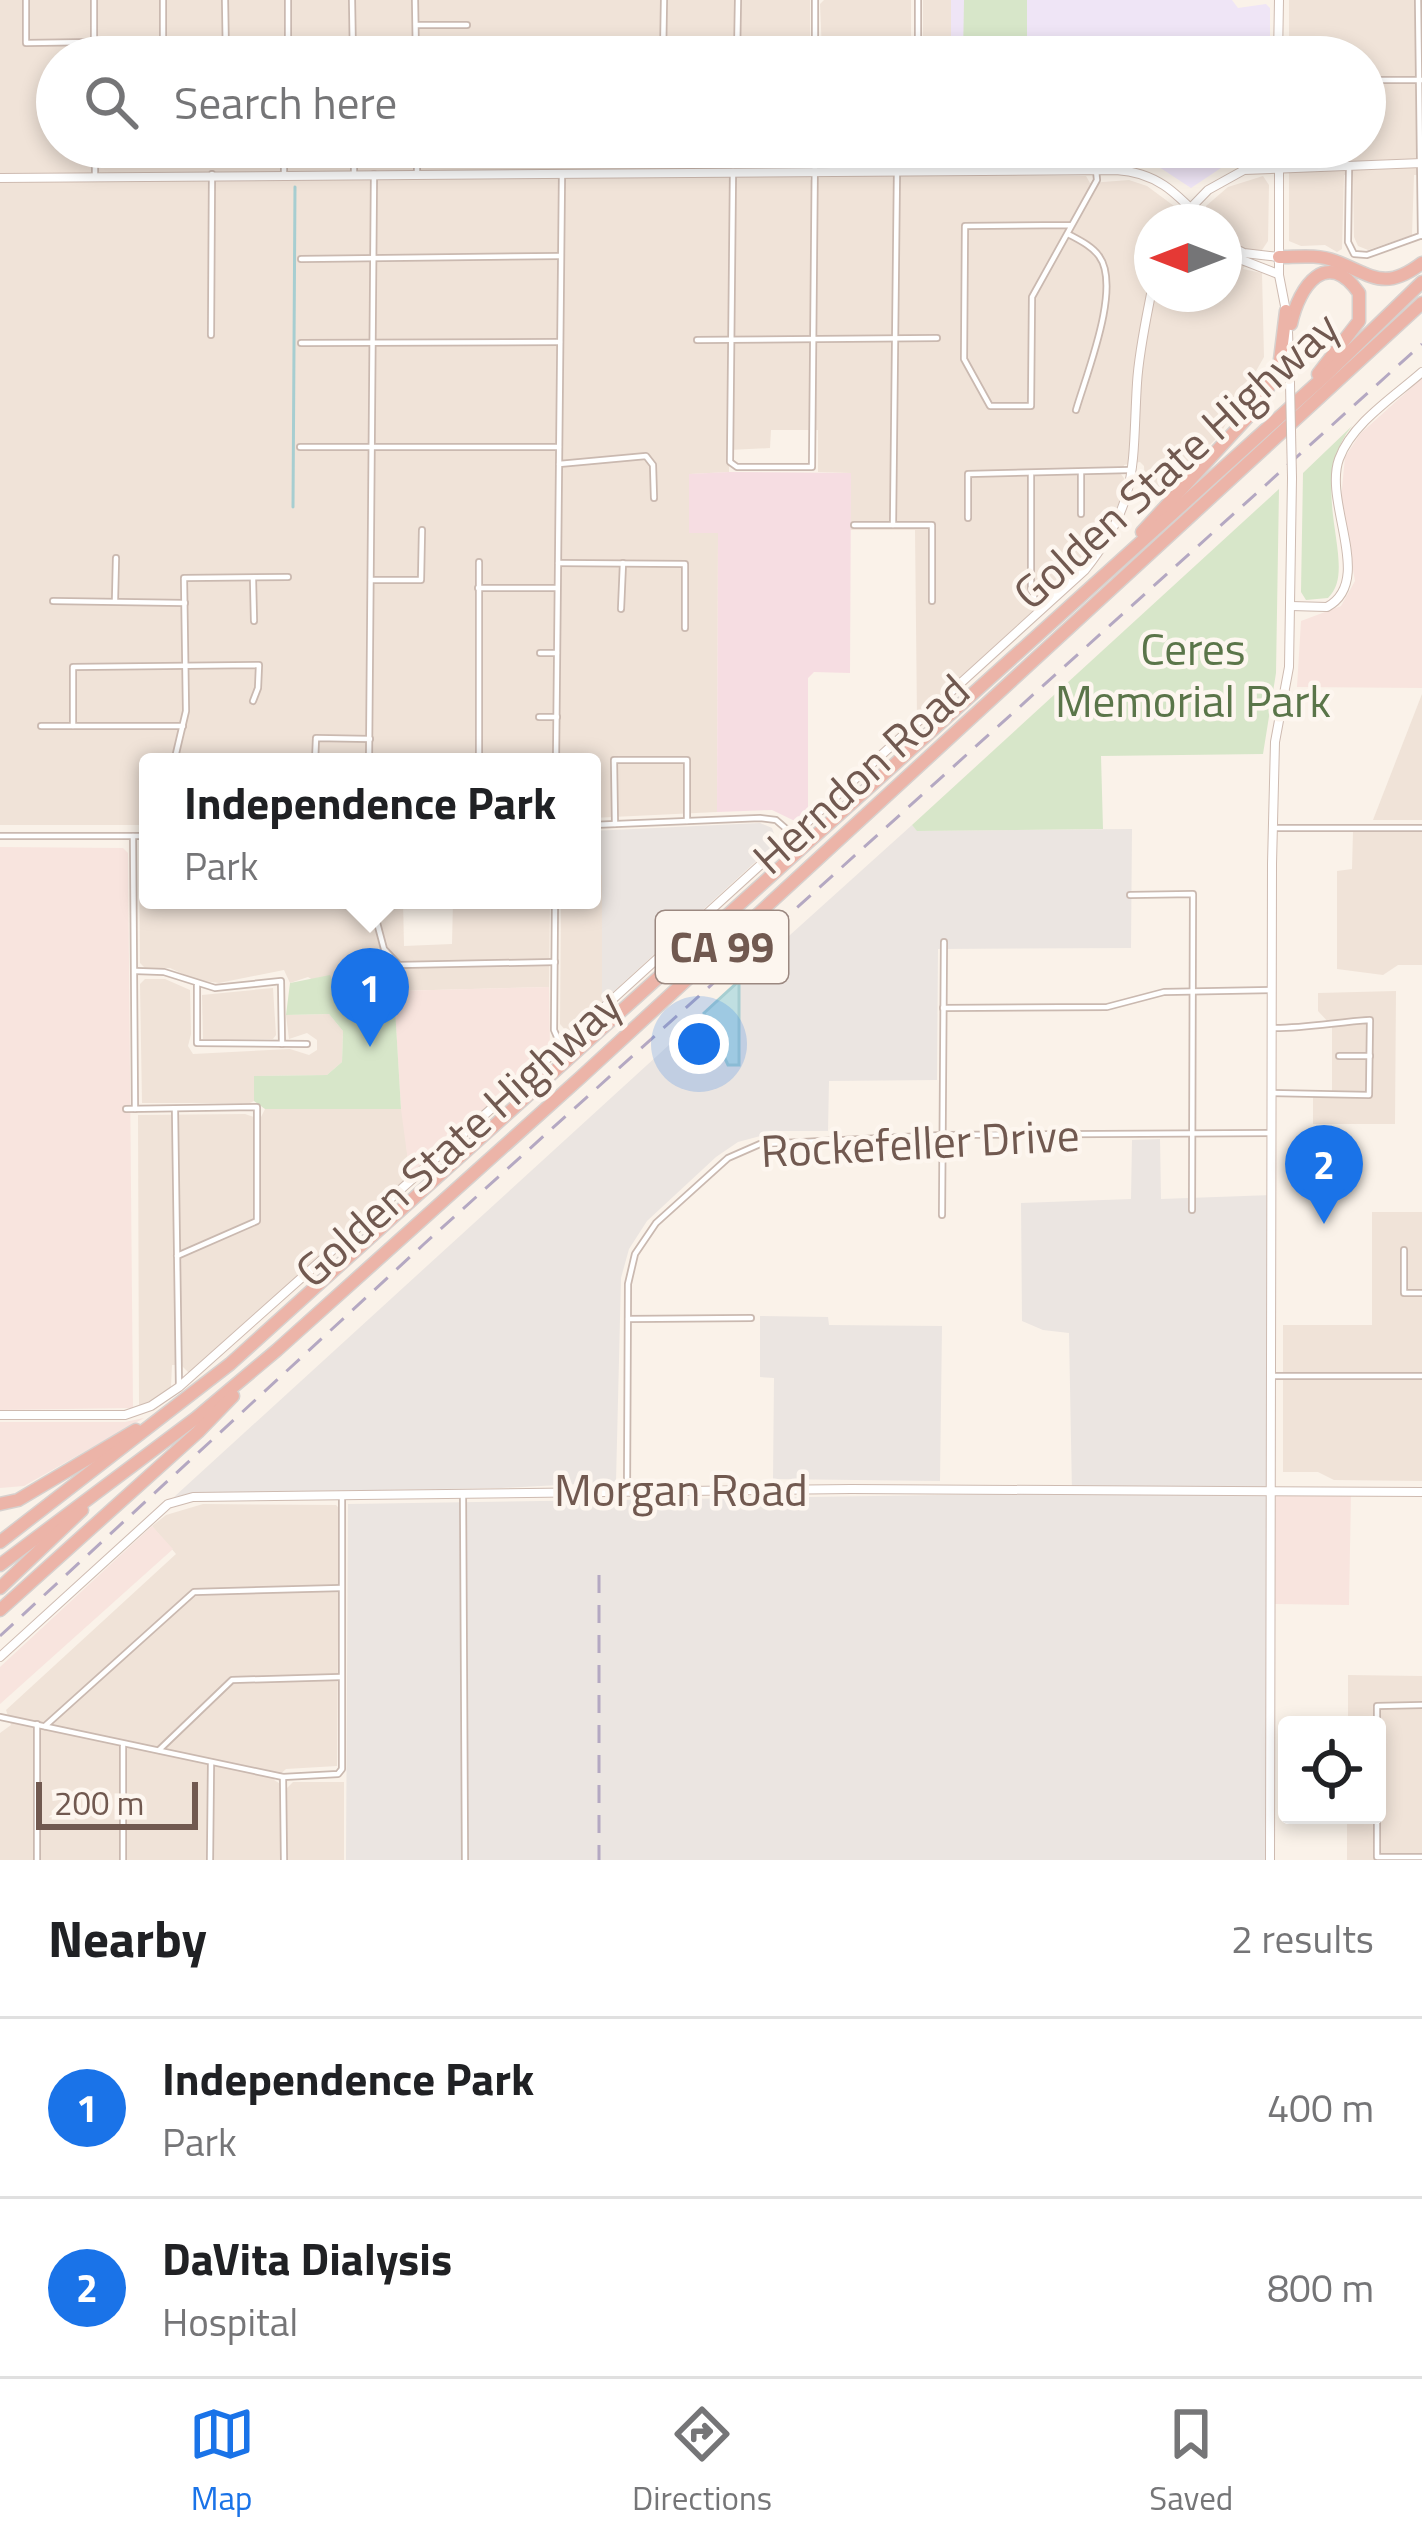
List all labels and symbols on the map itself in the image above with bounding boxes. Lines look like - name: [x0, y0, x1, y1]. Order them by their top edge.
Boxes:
- north arrow: [1134, 204, 1242, 312]
- street label: Golden State Highway: [997, 294, 1354, 625]
- park label: Ceres Memorial Park: [1055, 614, 1331, 734]
- street label: Herndon Road: [737, 657, 984, 889]
- road number: CA 99: [656, 911, 788, 983]
- pin: 1: [331, 948, 409, 1047]
- street label: Golden State Highway: [279, 972, 636, 1303]
- your location: [669, 1014, 729, 1074]
- street label: Rockefeller Drive: [759, 1100, 1081, 1184]
- pin: 2: [1285, 1125, 1363, 1224]
- street label: Morgan Road: [554, 1455, 808, 1523]
- scale bar: [36, 1776, 198, 1829]

